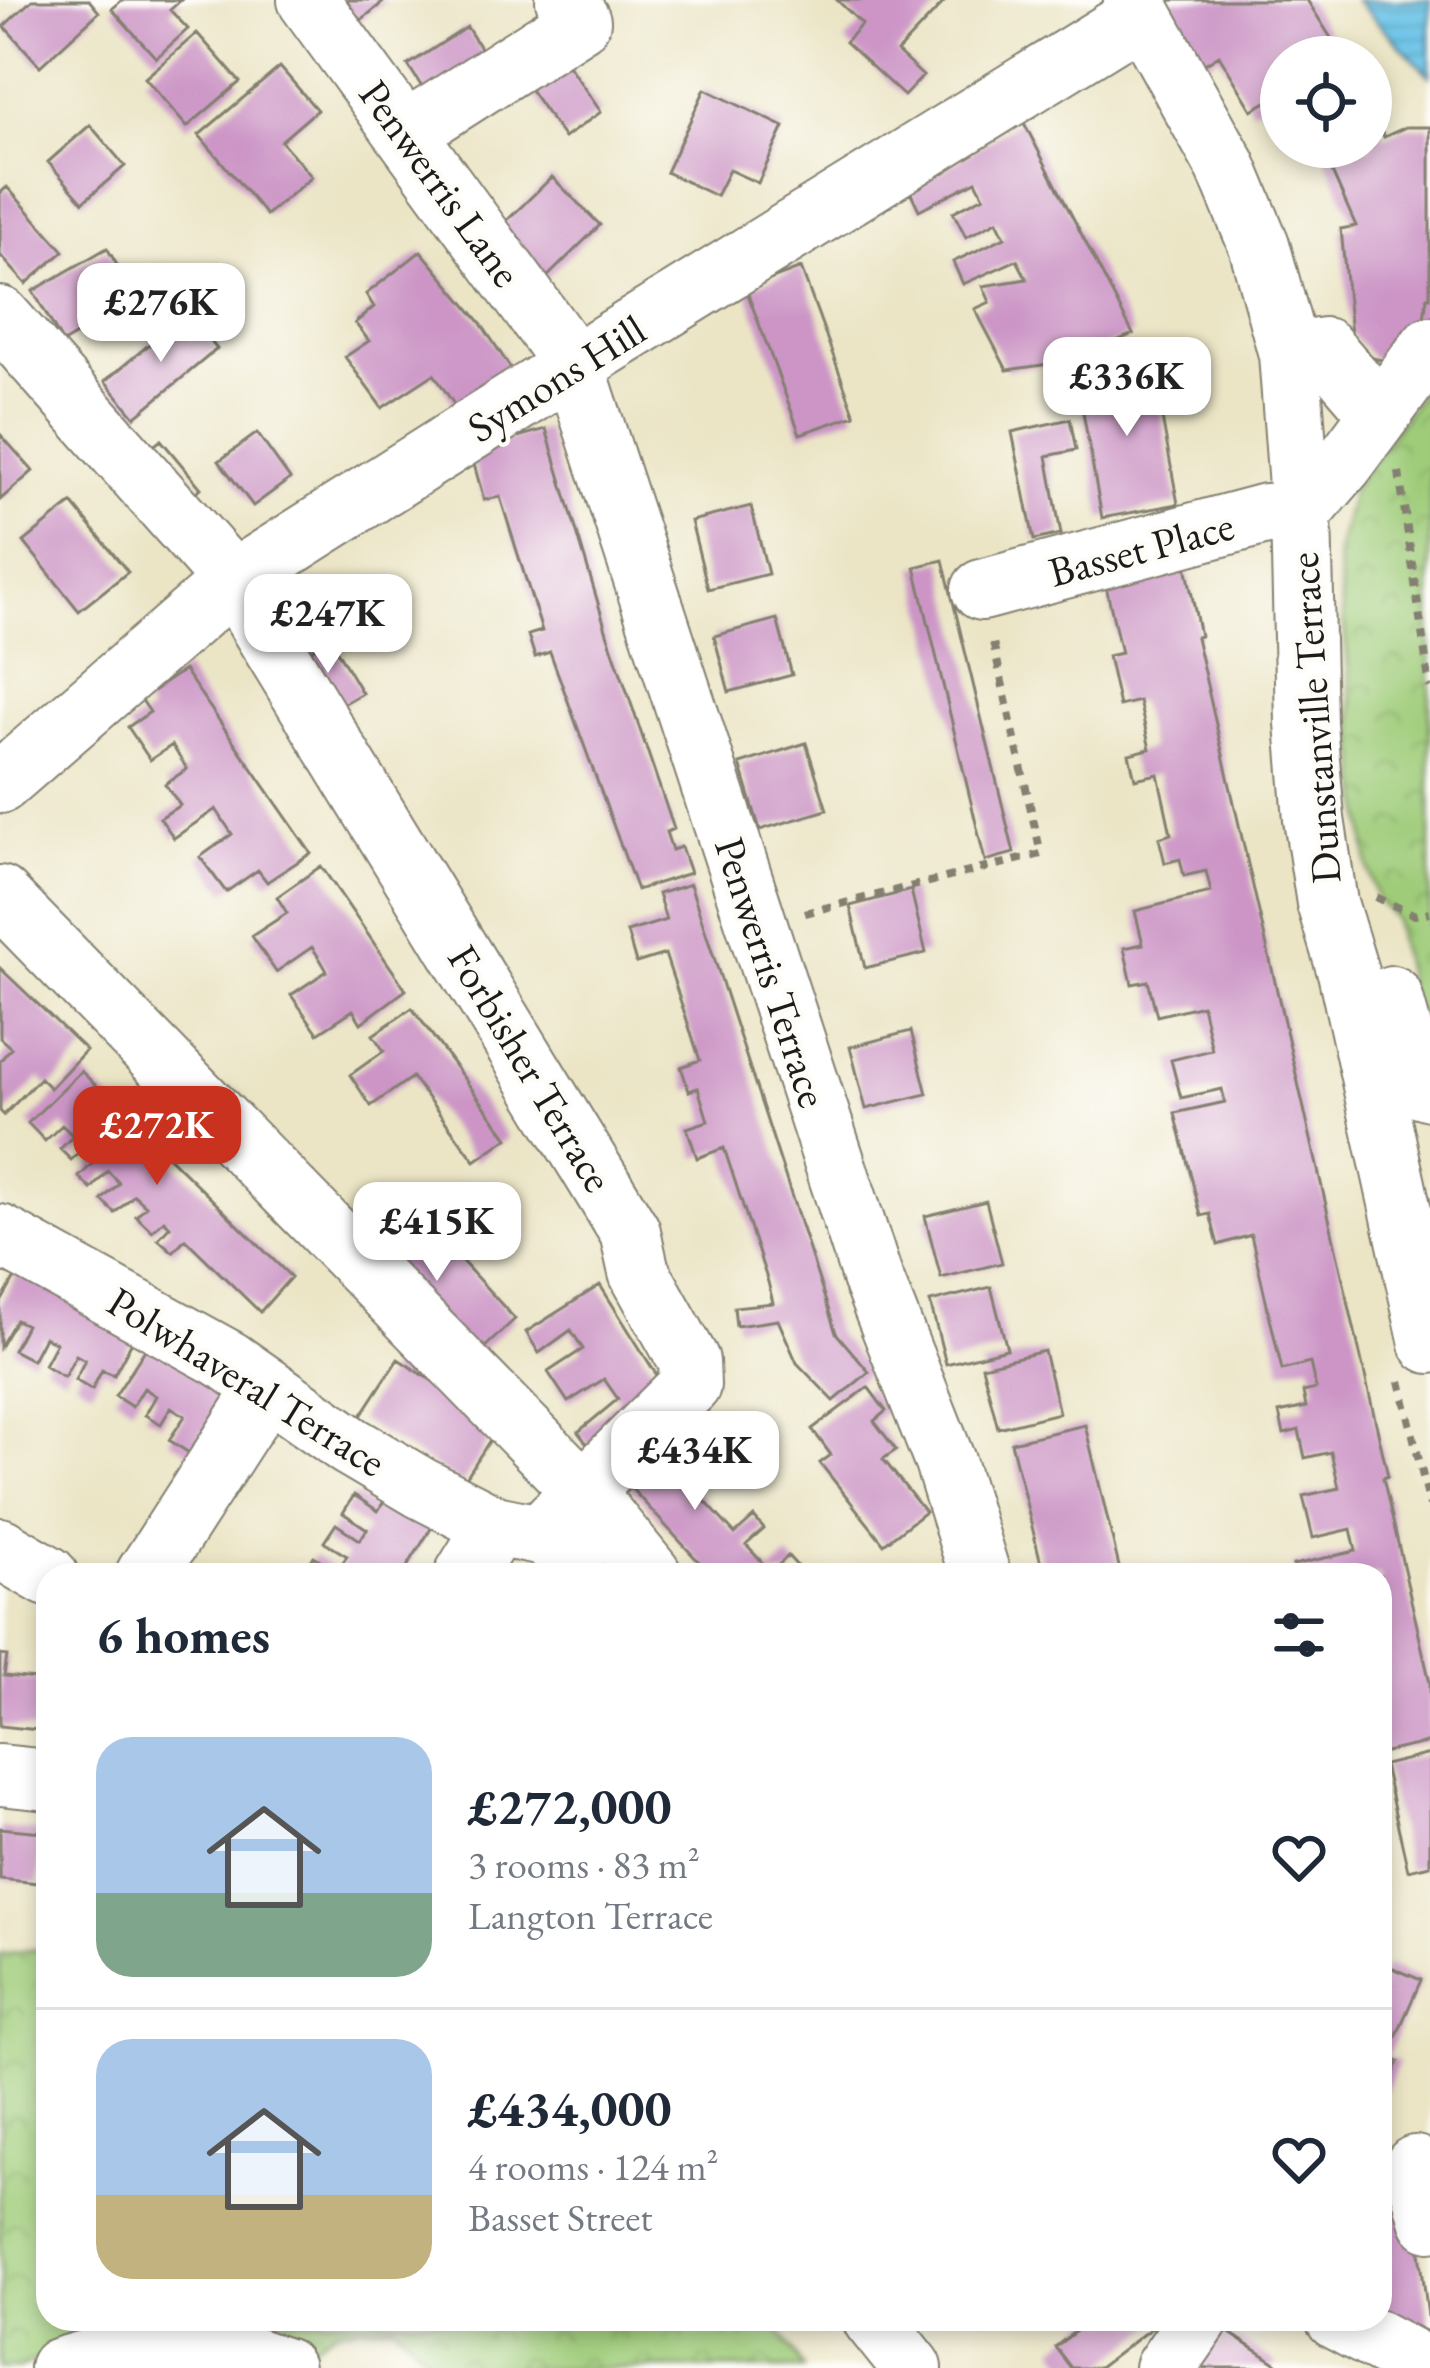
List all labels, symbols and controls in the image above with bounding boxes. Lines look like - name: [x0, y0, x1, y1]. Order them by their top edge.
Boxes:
- map controls: [1260, 36, 1392, 168]
- button: locate: [1260, 36, 1392, 168]
- street label: Penwerris Lane: [347, 69, 534, 298]
- pin: £276K: [77, 263, 245, 365]
- text: £276K: [104, 276, 218, 327]
- street label: Symons Hill: [457, 302, 656, 455]
- pin: £336K: [1043, 337, 1211, 439]
- text: £336K: [1070, 350, 1184, 401]
- street label: Basset Place: [1043, 497, 1240, 600]
- street label: Dunstanville Terrace: [1275, 551, 1354, 885]
- pin: £247K: [244, 574, 412, 676]
- text: £247K: [271, 587, 385, 638]
- street label: Penwerris Terrace: [702, 830, 841, 1114]
- street label: Forbisher Terrace: [435, 935, 626, 1202]
- pin: £272K: [73, 1086, 241, 1188]
- text: £272K: [100, 1099, 214, 1150]
- pin: £415K: [353, 1182, 521, 1284]
- text: £415K: [380, 1195, 494, 1246]
- street label: Polwhaveral Terrace: [97, 1274, 396, 1489]
- pin: £434K: [611, 1411, 779, 1513]
- text: £434K: [638, 1424, 752, 1475]
- text: 6 homes: [96, 1602, 270, 1668]
- icon: filters: [1266, 1602, 1332, 1668]
- text: £272,000: [468, 1773, 671, 1839]
- icon: home: [192, 1785, 336, 1929]
- icon: heart: [1266, 1824, 1332, 1890]
- text: 3 rooms · 83 m²: [468, 1839, 700, 1890]
- text: Langton Terrace: [468, 1890, 713, 1941]
- text: £434,000: [468, 2075, 671, 2141]
- icon: home: [192, 2087, 336, 2231]
- icon: heart: [1266, 2126, 1332, 2192]
- text: 4 rooms · 124 m²: [468, 2141, 719, 2192]
- text: Basset Street: [468, 2192, 653, 2243]

